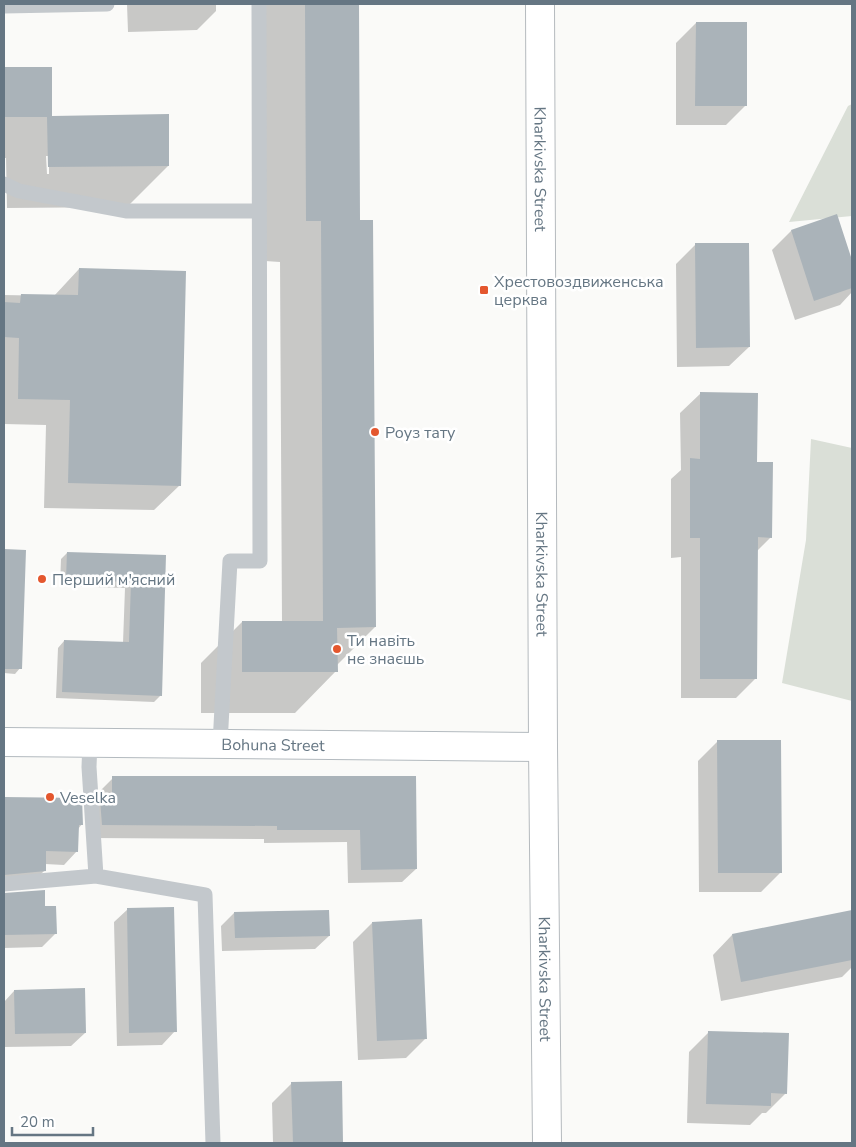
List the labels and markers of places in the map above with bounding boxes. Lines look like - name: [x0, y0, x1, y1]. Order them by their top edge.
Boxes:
- place label: Хрестовоздвиженська церква: [494, 271, 664, 311]
- marker: Хрестовоздвиженська церква: [478, 284, 490, 296]
- place label: Роуз тату: [385, 422, 456, 444]
- marker: Роуз тату: [369, 426, 381, 438]
- place label: Перший м'ясний: [52, 569, 175, 591]
- marker: Перший м'ясний: [36, 573, 48, 585]
- place label: Ти навіть не знаєшь: [347, 630, 424, 670]
- marker: Ти навіть не знаєшь: [331, 643, 343, 655]
- place label: Veselka: [59, 787, 116, 809]
- marker: Veselka: [44, 791, 56, 803]

